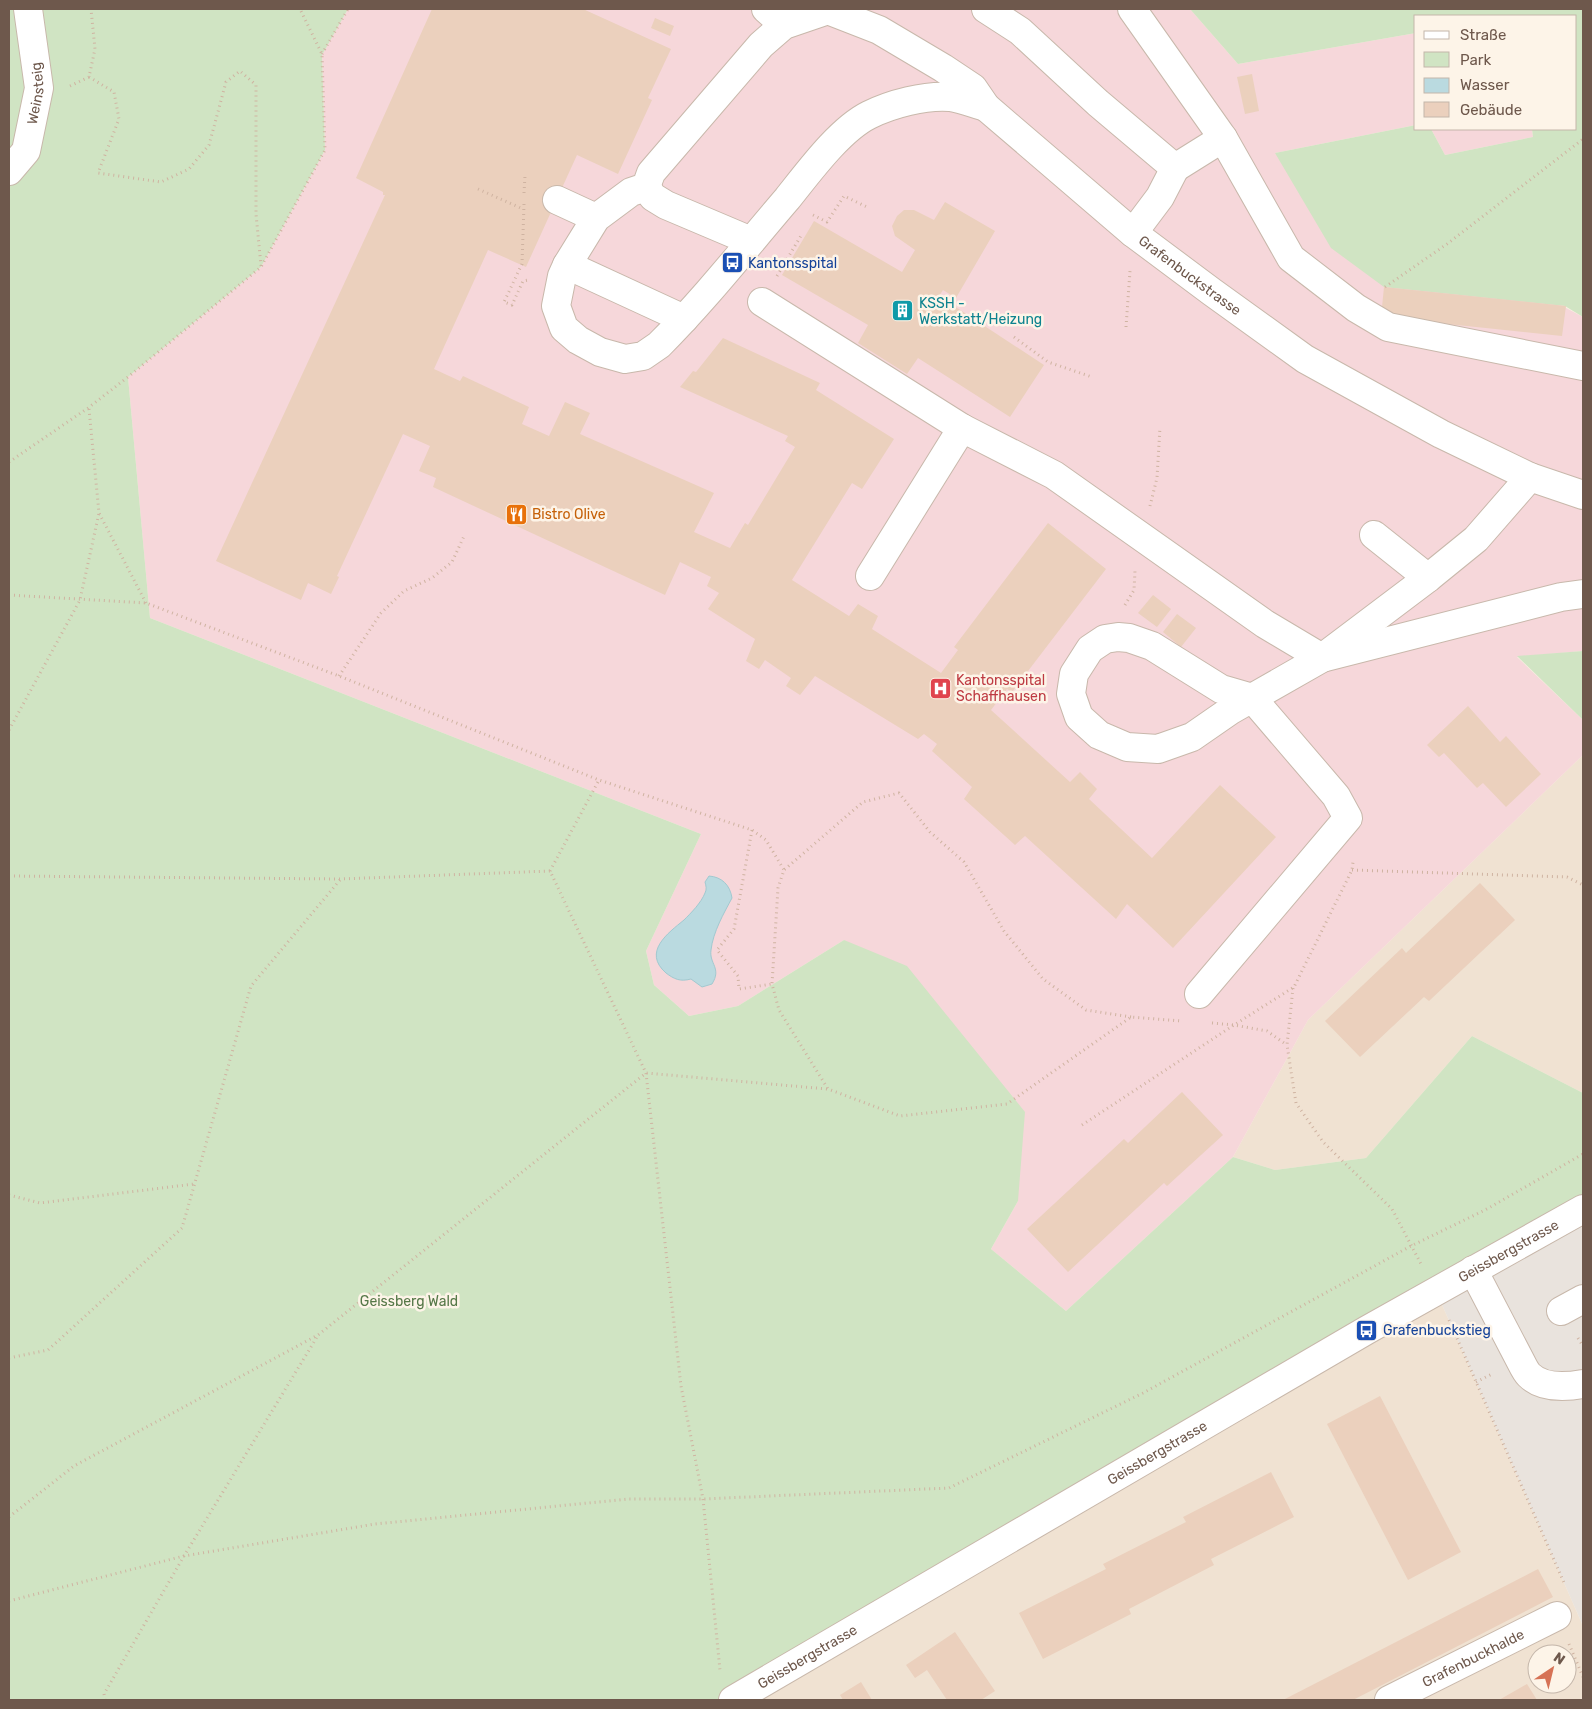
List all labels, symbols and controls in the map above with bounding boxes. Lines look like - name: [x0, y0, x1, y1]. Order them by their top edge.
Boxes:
- legend: [1414, 15, 1577, 130]
- text: Straße: [1460, 26, 1506, 44]
- text: Park: [1460, 51, 1491, 69]
- street label: Weinsteig: [24, 61, 48, 126]
- text: Wasser: [1460, 76, 1510, 94]
- text: Gebäude: [1460, 101, 1522, 119]
- street label: Grafenbuckstrasse: [1135, 232, 1244, 319]
- bus stop icon: Kantonsspital: [720, 251, 744, 275]
- place label: Kantonsspital: [748, 255, 837, 272]
- place label: KSSH - Werkstatt/Heizung: [919, 295, 1042, 328]
- building icon: KSSH - Werkstatt/Heizung: [891, 299, 915, 323]
- restaurant icon: Bistro Olive: [504, 502, 528, 526]
- place label: Bistro Olive: [532, 506, 606, 523]
- place label: Kantonsspital Schaffhausen: [956, 672, 1046, 705]
- hospital icon: Kantonsspital Schaffhausen: [928, 676, 952, 700]
- street label: Geissbergstrasse: [1455, 1216, 1562, 1286]
- park label: Geissberg Wald: [360, 1293, 458, 1310]
- bus stop icon: Grafenbuckstieg: [1355, 1318, 1379, 1342]
- place label: Grafenbuckstieg: [1383, 1322, 1491, 1339]
- street label: Geissbergstrasse: [1104, 1417, 1210, 1489]
- street label: Geissbergstrasse: [755, 1621, 861, 1693]
- street label: Grafenbuckhalde: [1420, 1626, 1527, 1691]
- north arrow: [1527, 1644, 1577, 1694]
- text: N: [1550, 1649, 1568, 1669]

